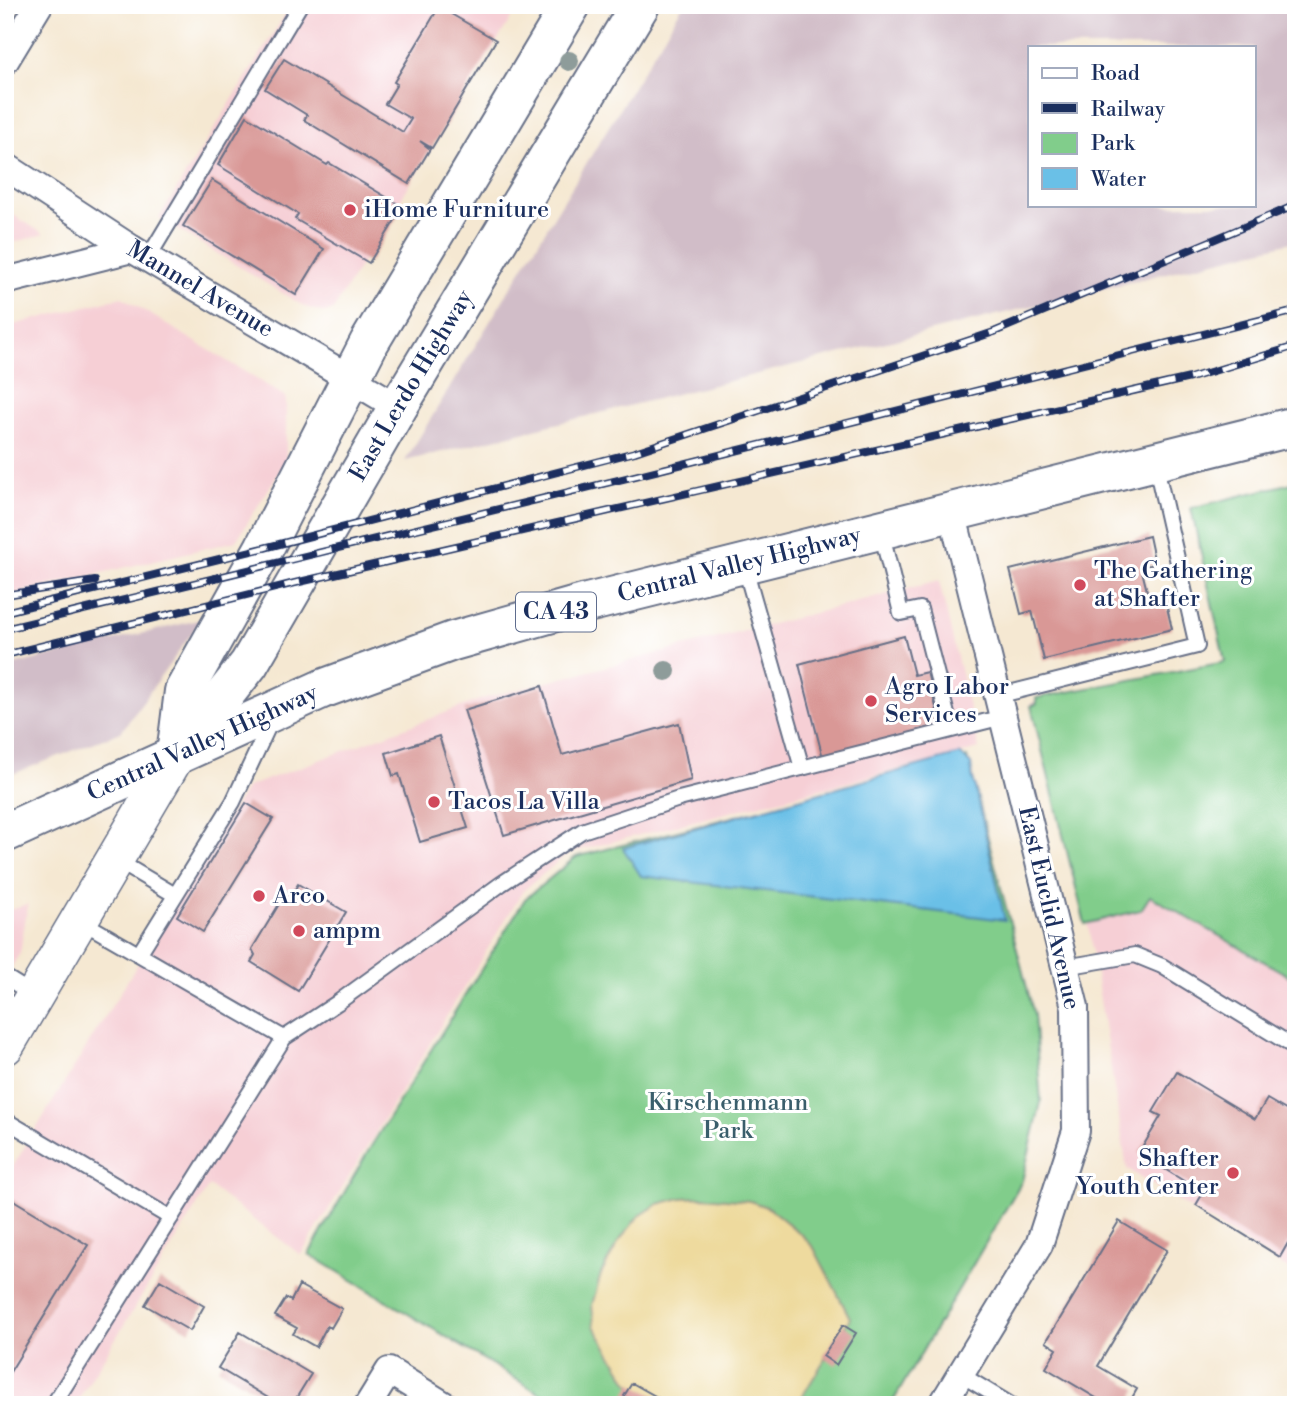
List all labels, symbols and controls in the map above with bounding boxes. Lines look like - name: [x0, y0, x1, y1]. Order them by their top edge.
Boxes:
- legend: [1028, 46, 1256, 206]
- text: Road: [1091, 61, 1140, 87]
- text: Railway: [1091, 97, 1166, 123]
- text: Park: [1091, 131, 1136, 157]
- text: Water: [1090, 167, 1146, 193]
- place label: iHome Furniture: [364, 195, 549, 225]
- marker: iHome Furniture: [342, 202, 358, 218]
- street label: Mannel Avenue: [121, 234, 279, 345]
- street label: East Lerdo Highway: [343, 284, 480, 487]
- street label: Central Valley Highway: [614, 520, 865, 610]
- place label: The Gathering at Shafter: [1094, 556, 1253, 614]
- marker: The Gathering at Shafter: [1072, 577, 1088, 593]
- road number: CA 43: [516, 592, 596, 632]
- place label: Agro Labor Services: [884, 672, 1009, 730]
- street label: Central Valley Highway: [82, 678, 323, 809]
- marker: Agro Labor Services: [863, 693, 879, 709]
- place label: Tacos La Villa: [448, 787, 601, 817]
- marker: Tacos La Villa: [426, 794, 442, 810]
- street label: East Euclid Avenue: [1011, 803, 1087, 1013]
- place label: Arco: [272, 881, 325, 911]
- marker: Arco: [251, 888, 267, 904]
- place label: ampm: [313, 916, 381, 946]
- marker: ampm: [291, 923, 307, 939]
- park label: Kirschenmann Park: [648, 1088, 808, 1146]
- place label: Shafter Youth Center: [1074, 1144, 1219, 1202]
- marker: Shafter Youth Center: [1225, 1165, 1241, 1181]

